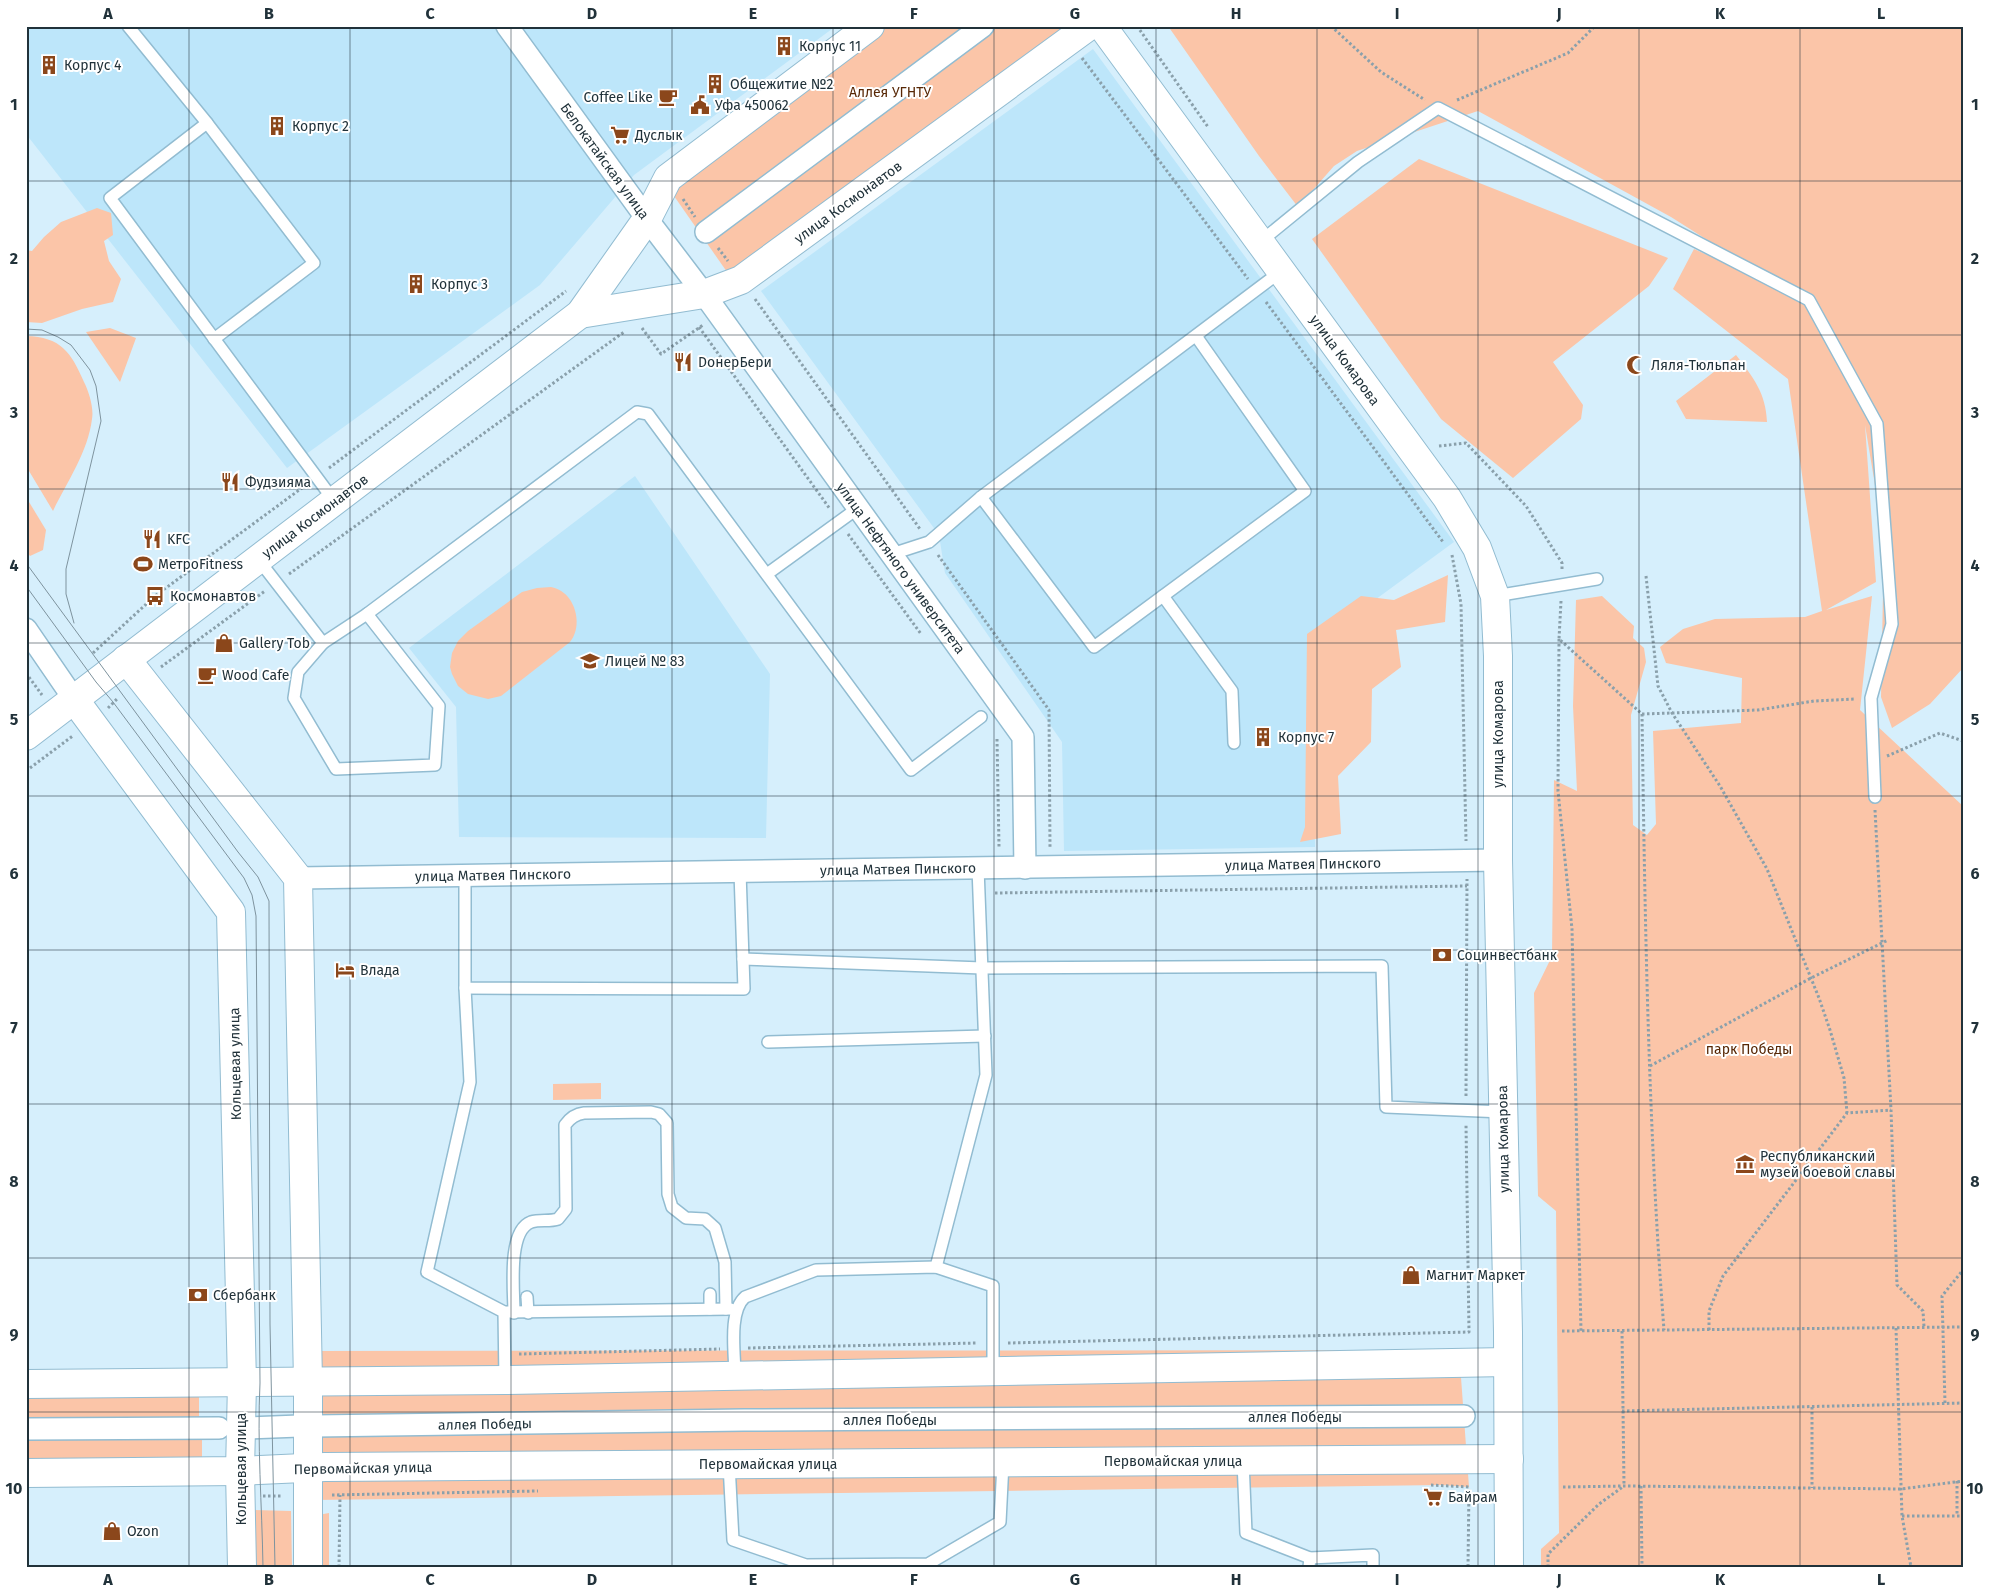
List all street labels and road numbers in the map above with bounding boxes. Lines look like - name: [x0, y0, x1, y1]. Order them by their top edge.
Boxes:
- street label: Белокатайская улица: [557, 100, 653, 223]
- street label: улица Космонавтов: [791, 158, 905, 247]
- street label: улица Комарова: [1306, 312, 1383, 409]
- street label: улица Космонавтов: [259, 471, 372, 562]
- street label: улица Нефтяного университета: [833, 479, 969, 657]
- street label: улица Комарова: [1490, 680, 1507, 788]
- street label: улица Матвея Пинского: [1225, 855, 1381, 874]
- street label: улица Матвея Пинского: [820, 860, 976, 879]
- street label: улица Матвея Пинского: [415, 866, 571, 885]
- street label: Кольцевая улица: [226, 1007, 245, 1121]
- street label: улица Комарова: [1494, 1085, 1513, 1193]
- street label: аллея Победы: [1248, 1409, 1342, 1426]
- street label: аллея Победы: [843, 1412, 937, 1429]
- street label: Кольцевая улица: [233, 1413, 250, 1525]
- street label: аллея Победы: [438, 1415, 532, 1434]
- street label: Первомайская улица: [1104, 1453, 1242, 1470]
- street label: Первомайская улица: [699, 1456, 837, 1473]
- street label: Первомайская улица: [294, 1459, 432, 1478]

